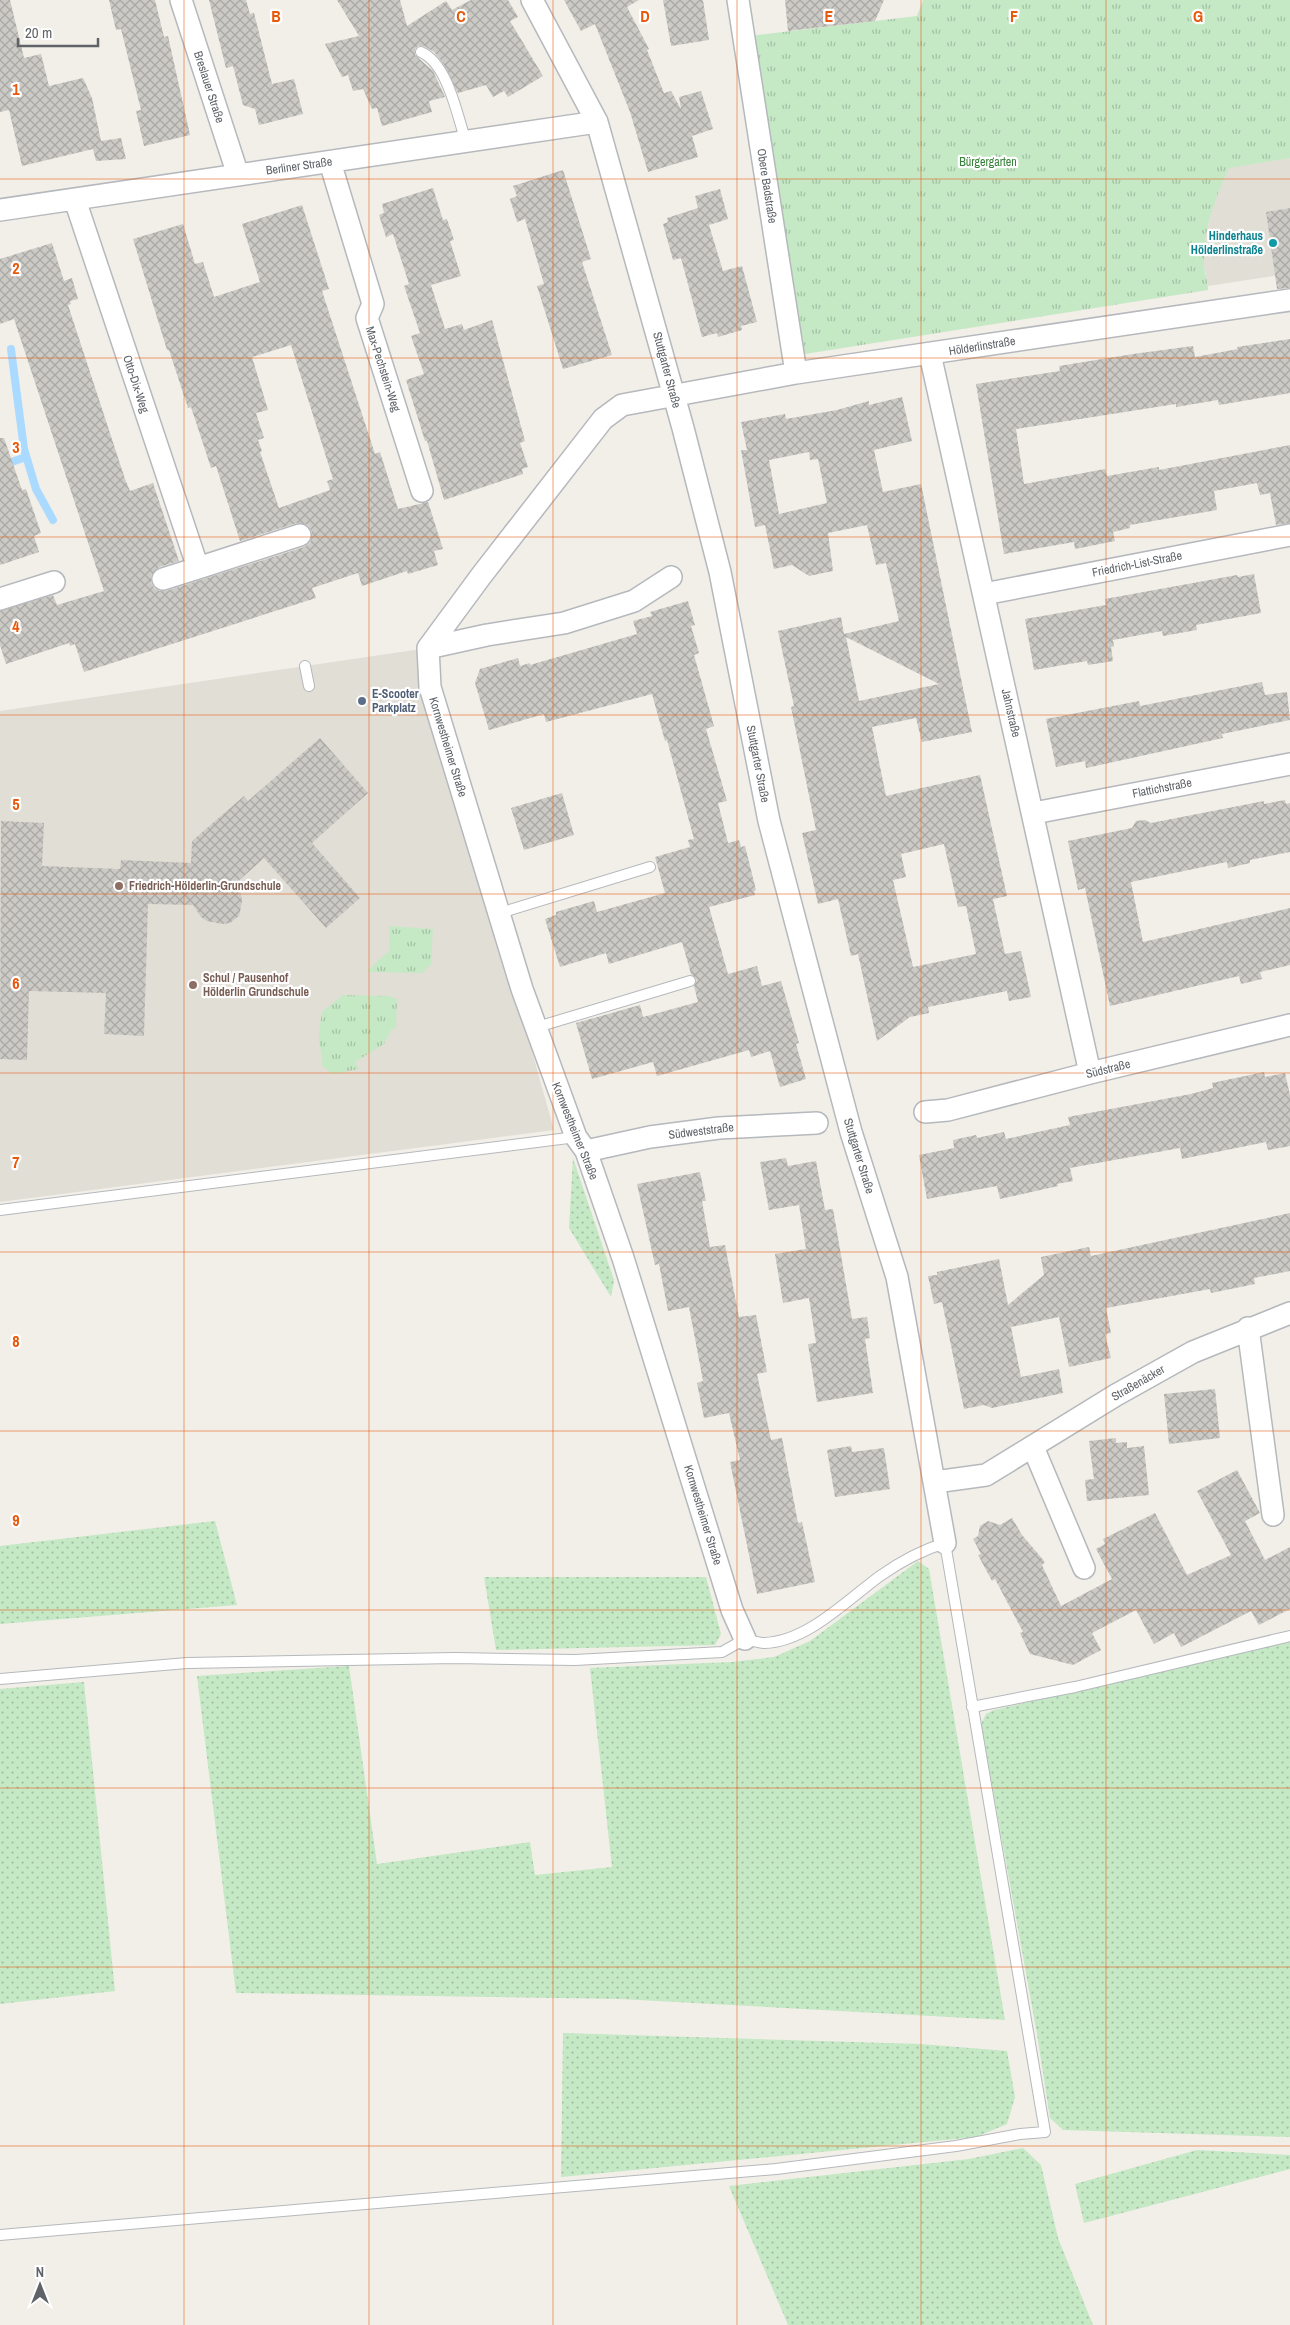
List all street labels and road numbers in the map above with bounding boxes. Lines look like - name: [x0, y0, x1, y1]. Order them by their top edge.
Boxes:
- street label: Breslauer Straße: [190, 49, 228, 125]
- street label: Obere Badstraße: [753, 147, 781, 225]
- street label: Berliner Straße: [265, 153, 333, 179]
- street label: Max-Pechstein-Weg: [362, 324, 405, 414]
- street label: Stuttgarter Straße: [649, 330, 685, 410]
- street label: Hölderlinstraße: [948, 333, 1016, 359]
- street label: Otto-Dix-Weg: [119, 353, 153, 415]
- street label: Friedrich-List-Straße: [1091, 547, 1183, 581]
- street label: Jahnstraße: [998, 687, 1024, 739]
- street label: Kornwestheimer Straße: [425, 695, 471, 799]
- street label: Stuttgarter Straße: [743, 724, 773, 804]
- street label: Flattichstraße: [1131, 774, 1193, 802]
- street label: Südstraße: [1084, 1056, 1132, 1082]
- street label: Kornwestheimer Straße: [548, 1080, 602, 1182]
- street label: Stuttgarter Straße: [840, 1116, 878, 1196]
- street label: Südweststraße: [667, 1119, 735, 1143]
- street label: Straßenäcker: [1108, 1361, 1168, 1405]
- street label: Kornwestheimer Straße: [680, 1463, 726, 1567]

